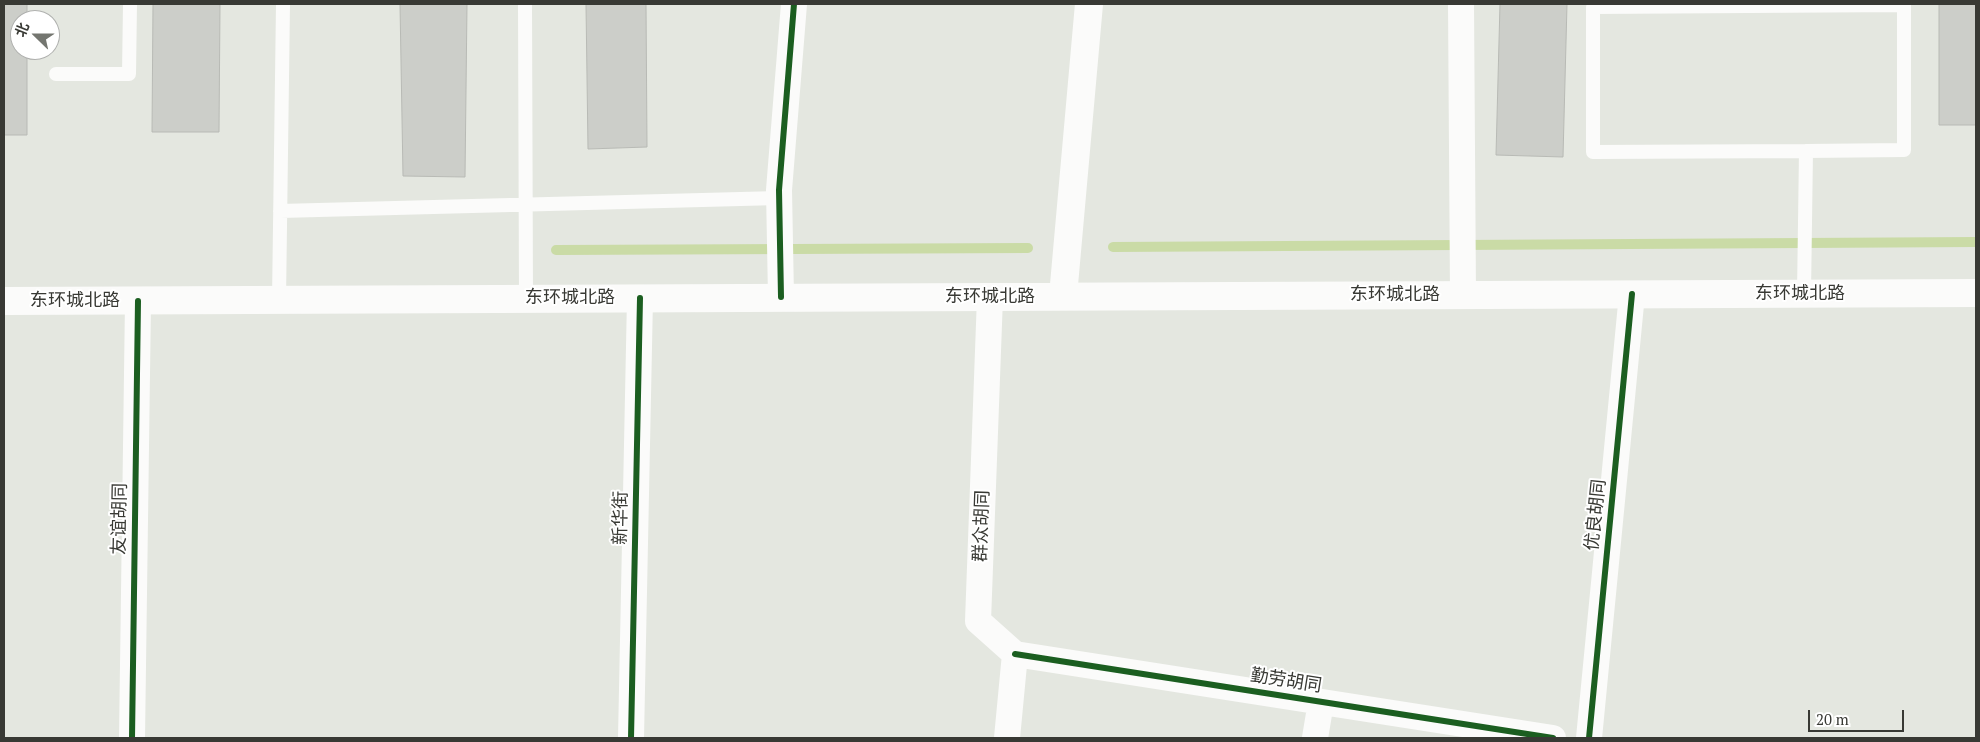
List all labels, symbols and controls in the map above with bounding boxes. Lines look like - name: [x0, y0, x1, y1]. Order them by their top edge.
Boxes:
- north arrow: [10, 10, 60, 60]
- text: 北: [10, 20, 33, 40]
- street label: 东环城北路: [1755, 283, 1845, 305]
- street label: 东环城北路: [1350, 284, 1440, 306]
- street label: 东环城北路: [945, 286, 1035, 308]
- street label: 东环城北路: [525, 287, 615, 309]
- street label: 东环城北路: [30, 290, 120, 312]
- street label: 优良胡同: [1581, 478, 1611, 552]
- street label: 友谊胡同: [109, 483, 131, 555]
- street label: 群众胡同: [970, 490, 994, 562]
- street label: 新华街: [610, 491, 632, 545]
- street label: 勤劳胡同: [1249, 665, 1323, 697]
- scale bar: [1810, 700, 1906, 732]
- text: 20 m: [1816, 709, 1849, 729]

